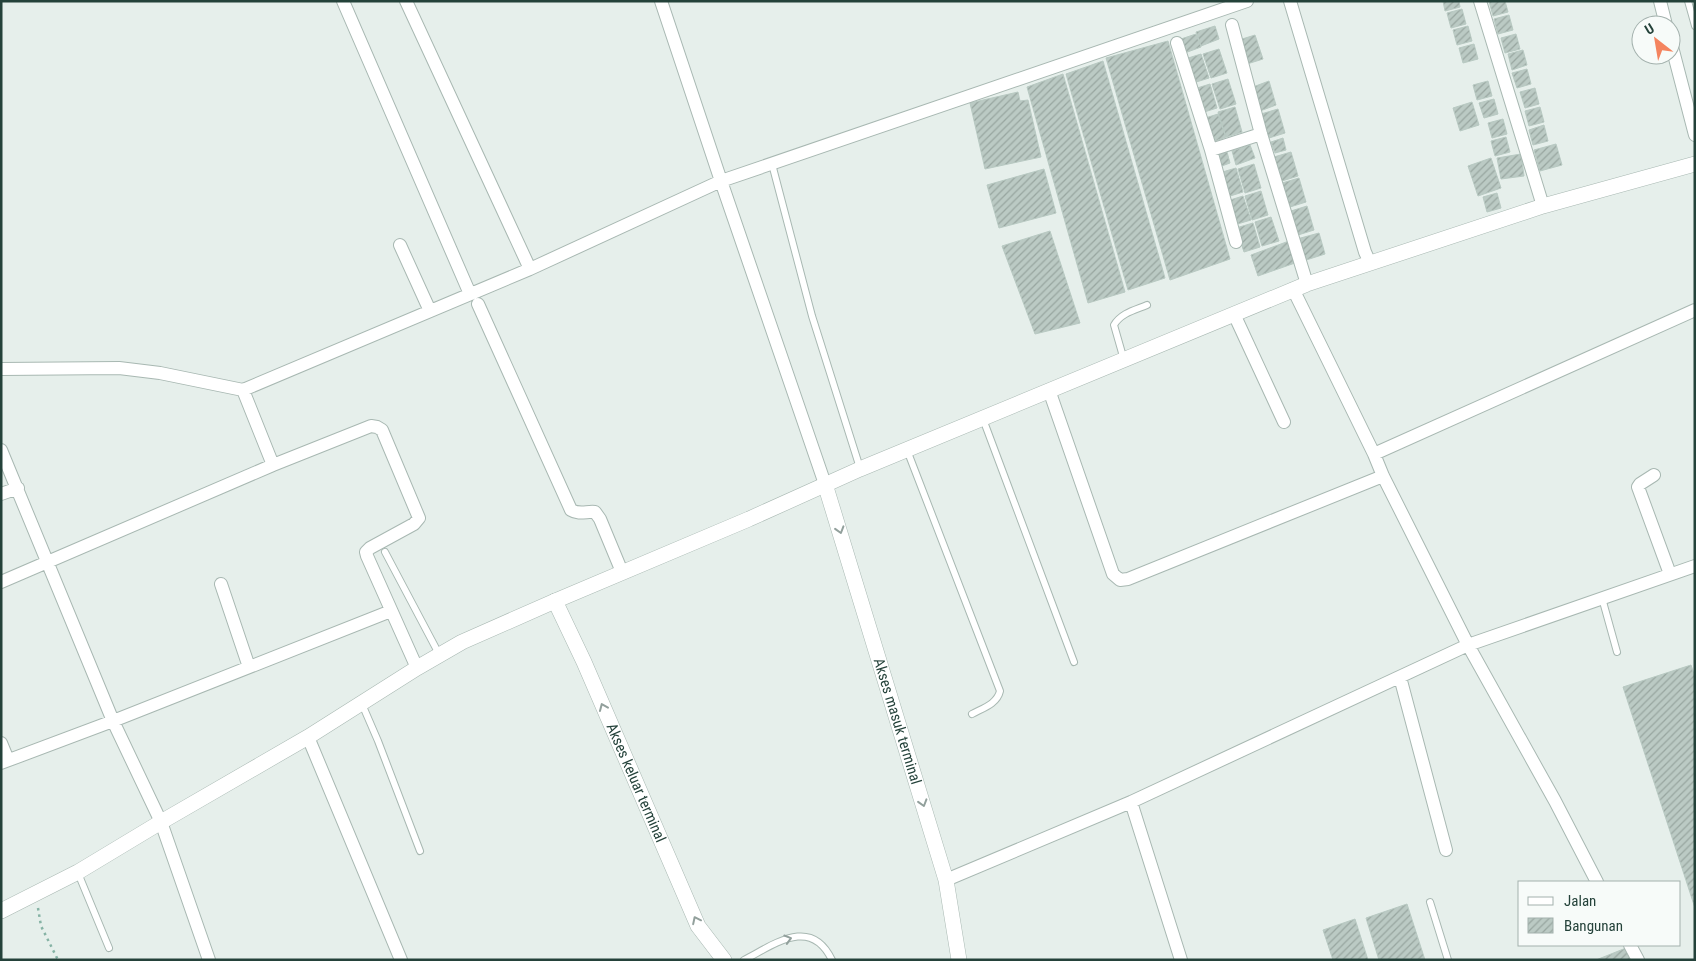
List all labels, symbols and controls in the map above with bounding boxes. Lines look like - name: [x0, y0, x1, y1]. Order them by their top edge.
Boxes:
- north arrow: [1631, 15, 1681, 65]
- text: U: [1642, 20, 1657, 38]
- one-way arrow: [834, 526, 844, 534]
- street label: Akses masuk terminal: [870, 656, 925, 787]
- one-way arrow: [599, 703, 610, 712]
- street label: Akses keluar terminal: [602, 720, 670, 845]
- one-way arrow: [917, 798, 927, 807]
- legend: [1518, 881, 1681, 946]
- text: Jalan: [1564, 892, 1596, 910]
- one-way arrow: [692, 916, 702, 925]
- text: Bangunan: [1564, 917, 1623, 935]
- one-way arrow: [783, 935, 792, 945]

